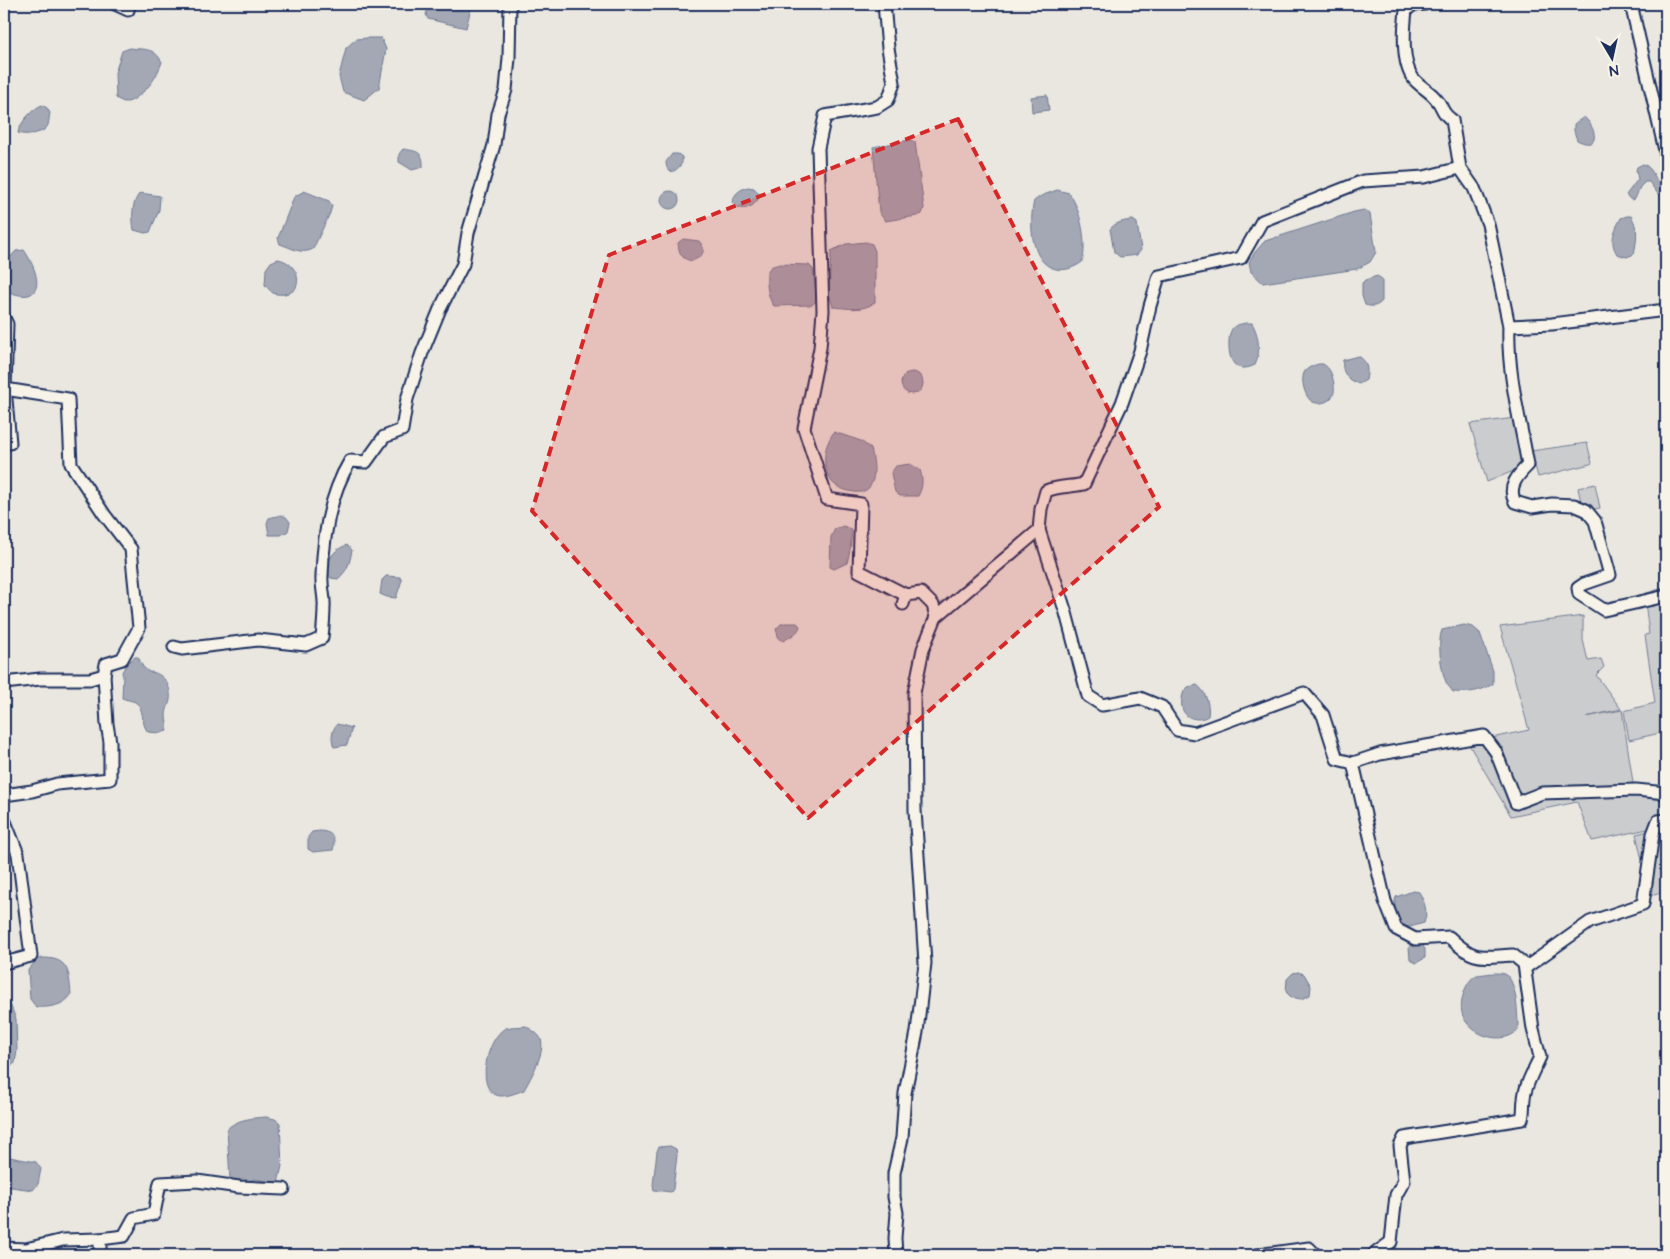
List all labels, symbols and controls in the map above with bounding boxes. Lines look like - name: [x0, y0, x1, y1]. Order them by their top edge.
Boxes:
- north arrow: [1588, 32, 1638, 82]
- text: N: [1608, 59, 1620, 80]

